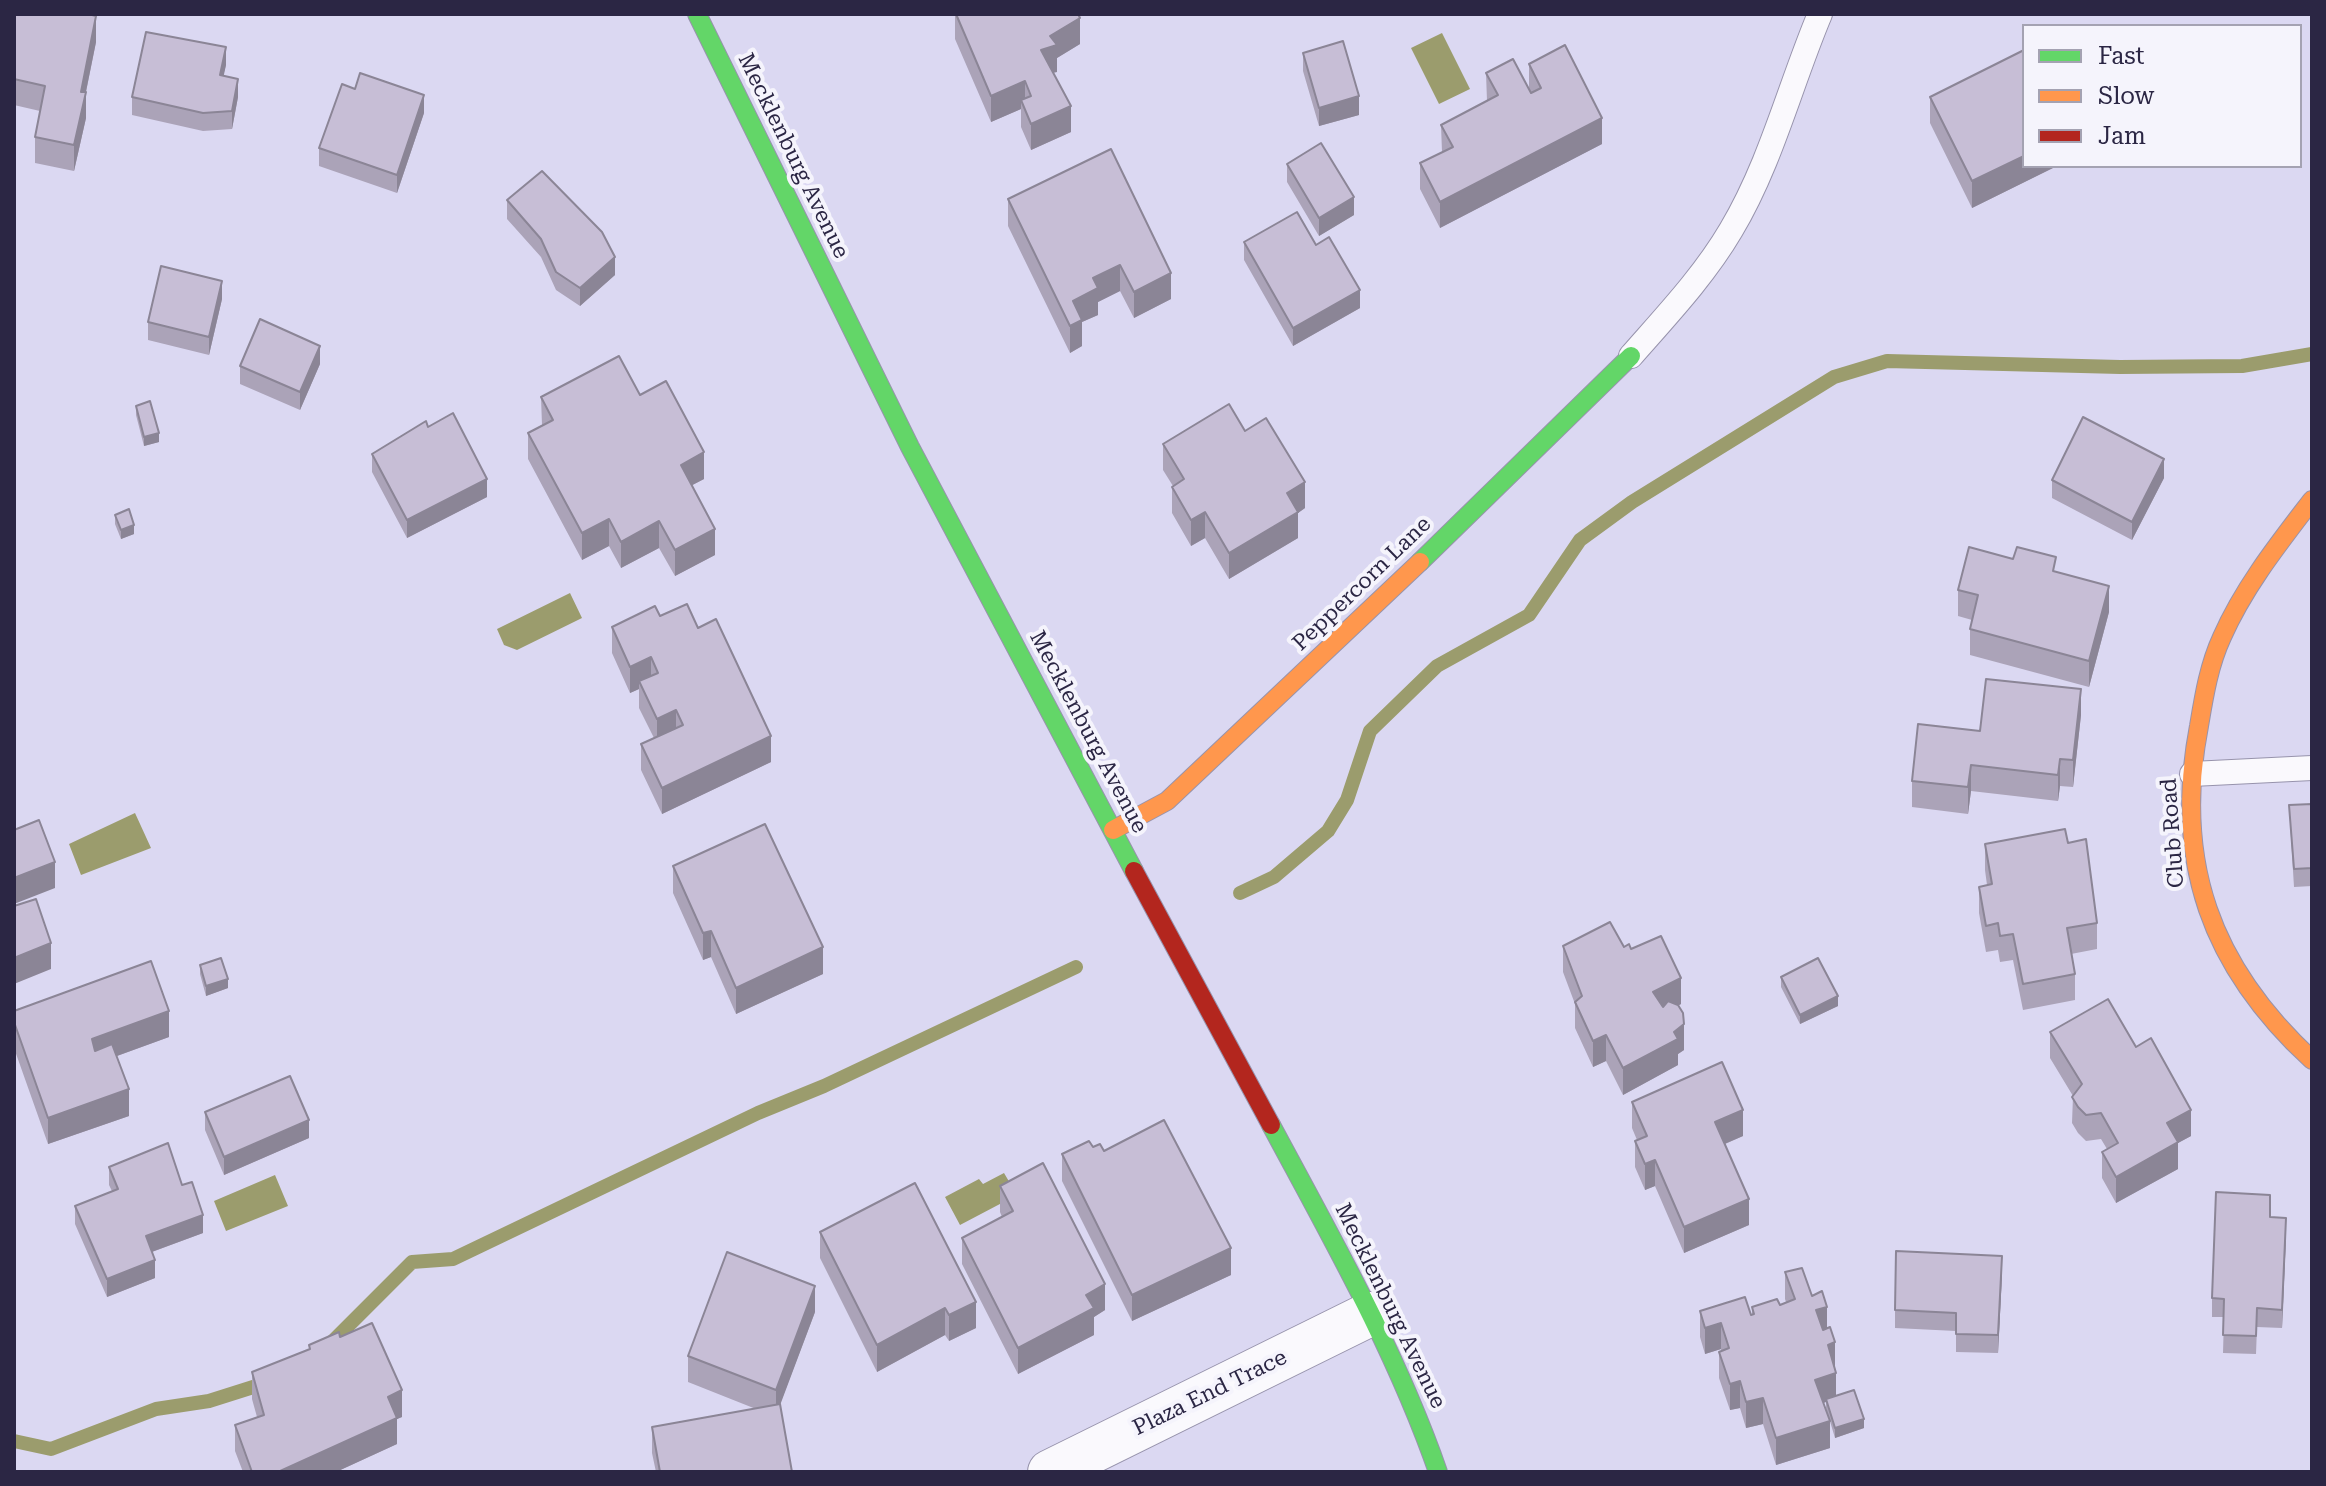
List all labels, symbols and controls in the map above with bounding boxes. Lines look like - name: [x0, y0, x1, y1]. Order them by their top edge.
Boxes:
- legend: [2022, 24, 2302, 168]
- text: Fast: [2098, 42, 2145, 70]
- street label: Mecklenburg Avenue: [732, 49, 854, 263]
- text: Slow: [2098, 82, 2154, 110]
- text: Jam: [2098, 122, 2146, 150]
- street label: Peppercorn Lane: [1287, 511, 1437, 657]
- street label: Mecklenburg Avenue: [1024, 627, 1152, 837]
- street label: Club Road: [2156, 777, 2190, 889]
- street label: Mecklenburg Avenue: [1329, 1199, 1451, 1413]
- street label: Plaza End Trace: [1129, 1344, 1291, 1442]

